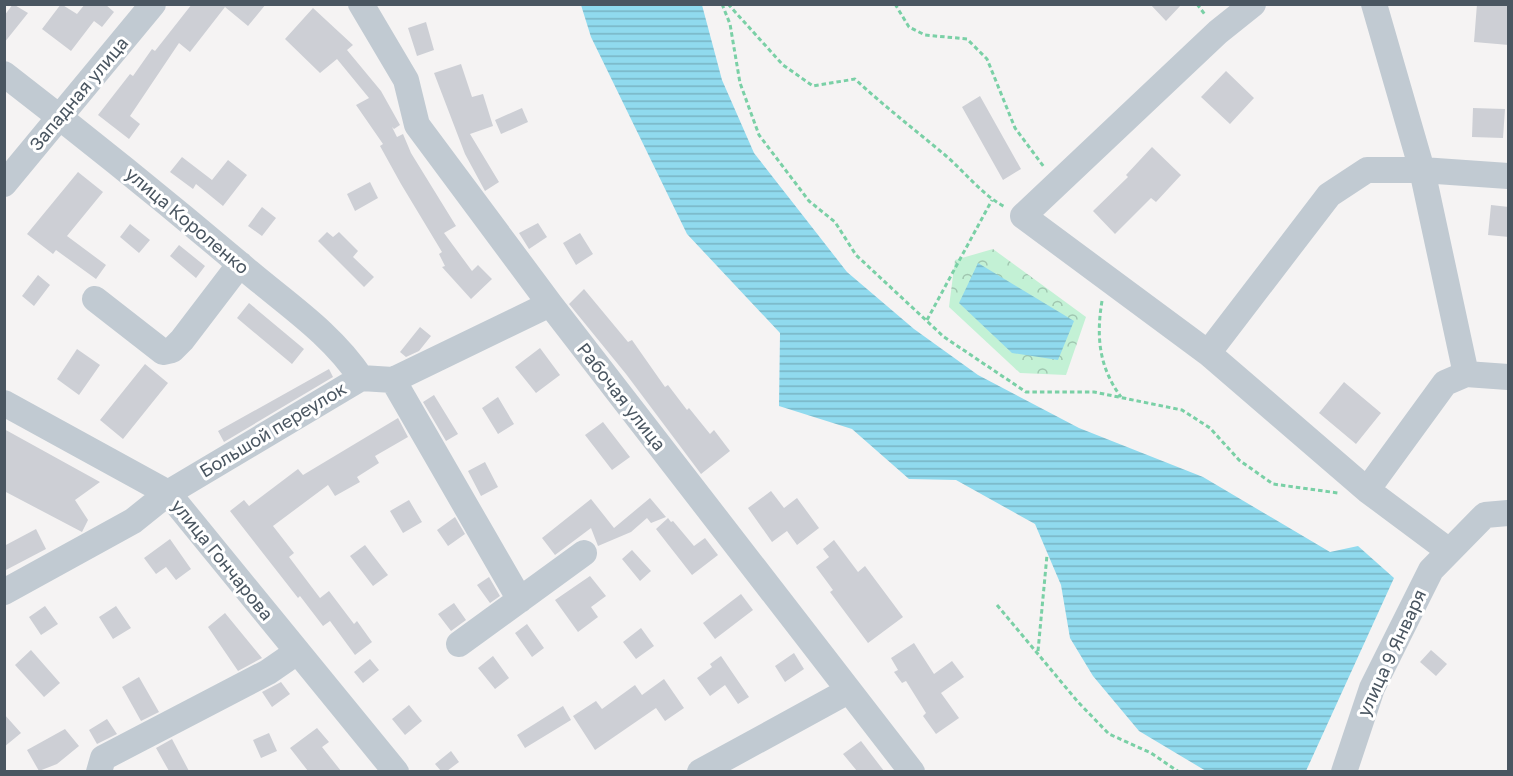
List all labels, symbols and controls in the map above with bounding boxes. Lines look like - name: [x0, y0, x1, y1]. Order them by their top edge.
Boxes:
- street label: Западная улица: [24, 32, 132, 155]
- street label: улица Короленко: [121, 162, 254, 278]
- street label: Рабочая улица: [573, 338, 671, 455]
- street label: Большой переулок: [195, 377, 350, 482]
- street label: улица Гончарова: [167, 494, 278, 624]
- street label: улица 9 Января: [1352, 586, 1430, 720]

